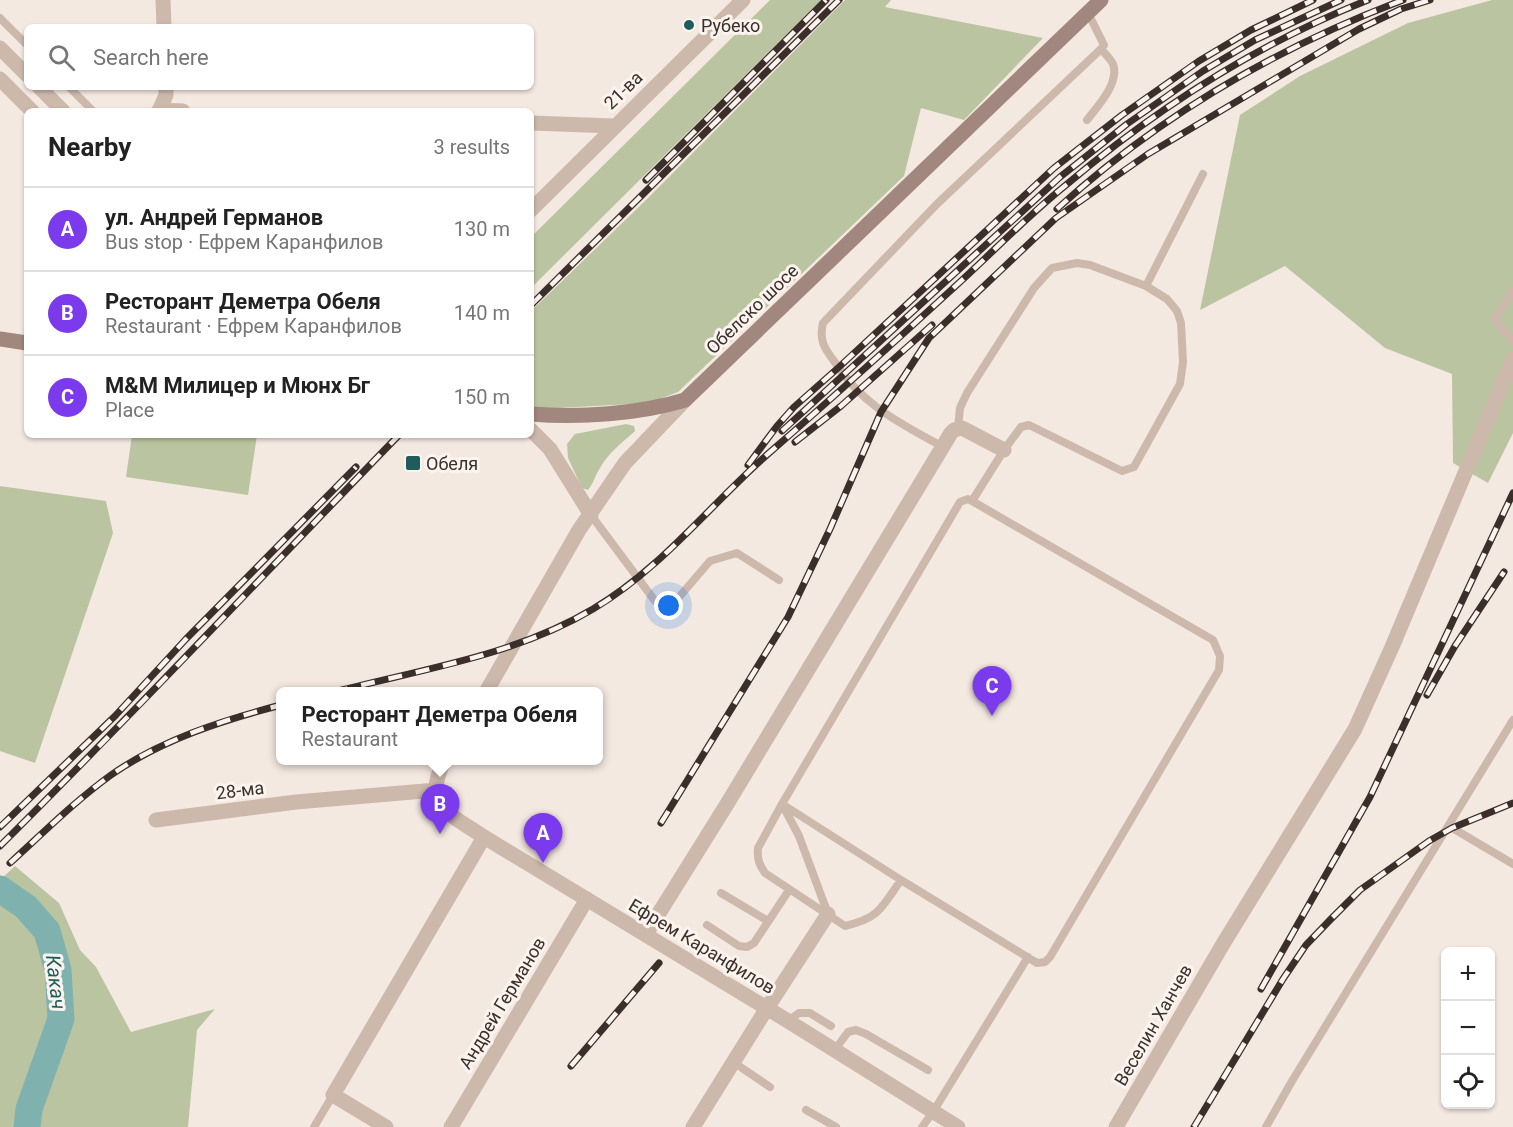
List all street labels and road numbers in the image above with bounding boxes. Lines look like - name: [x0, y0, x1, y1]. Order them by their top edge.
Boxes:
- street label: 21-ва: [599, 67, 647, 113]
- street label: Обелско шосе: [702, 260, 802, 358]
- street label: 28-ма: [215, 777, 265, 803]
- street label: Ефрем Каранфилов: [625, 894, 779, 998]
- street label: Андрей Германов: [454, 933, 550, 1073]
- street label: Веселин Ханчев: [1110, 961, 1196, 1089]

